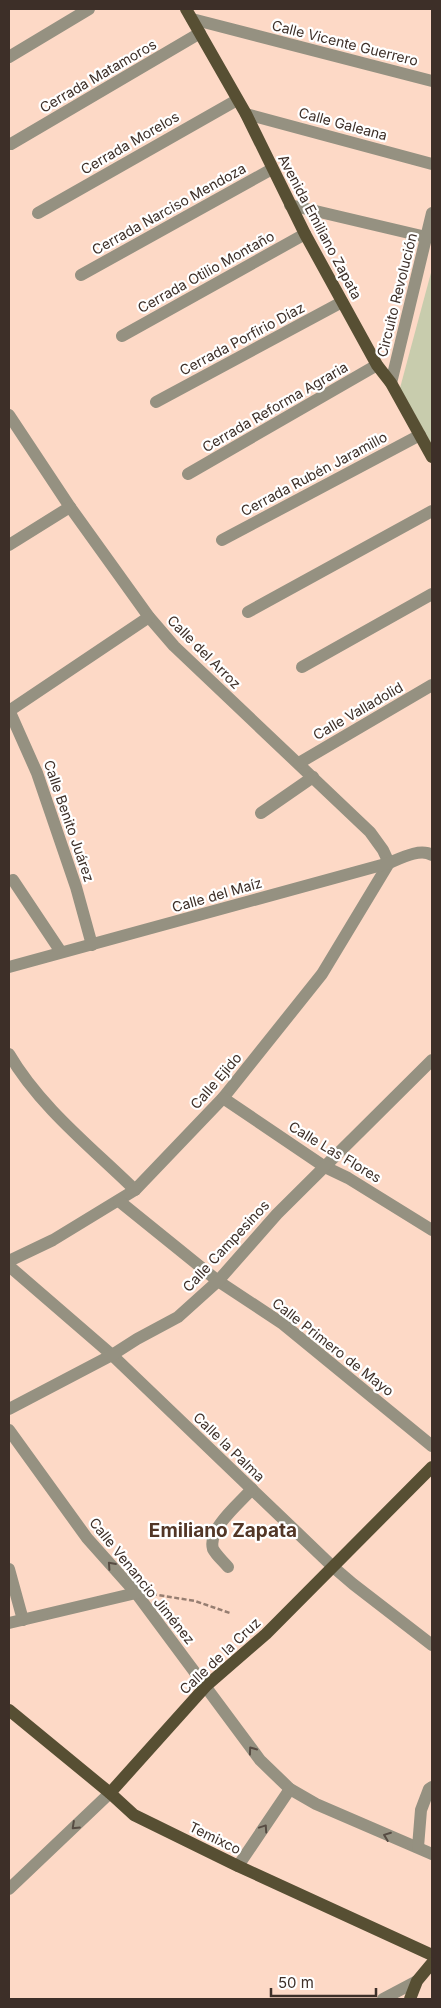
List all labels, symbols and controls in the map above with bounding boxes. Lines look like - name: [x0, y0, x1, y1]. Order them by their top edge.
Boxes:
- street label: Calle Vicente Guerrero: [270, 16, 420, 69]
- street label: Cerrada Matamoros: [36, 35, 159, 116]
- street label: Calle Galeana: [297, 104, 389, 143]
- street label: Cerrada Morelos: [78, 108, 182, 178]
- street label: Avenida Emiliano Zapata: [275, 151, 366, 302]
- street label: Cerrada Narciso Mendoza: [89, 159, 249, 258]
- street label: Cerrada Otilio Montaño: [134, 227, 277, 316]
- street label: Circuito Revolución: [373, 231, 420, 359]
- street label: Cerrada Porfirio Díaz: [176, 298, 307, 379]
- street label: Cerrada Reforma Agraria: [199, 358, 351, 455]
- street label: Cerrada Rubén Jaramillo: [238, 428, 390, 519]
- street label: Calle del Arroz: [164, 611, 245, 692]
- street label: Calle Valladolid: [310, 678, 406, 743]
- street label: Calle Benito Juárez: [41, 758, 98, 884]
- street label: Calle del Maíz: [170, 874, 264, 915]
- street label: Calle Ejido: [187, 1049, 245, 1112]
- street label: Calle Las Flores: [286, 1117, 385, 1186]
- street label: Calle Campesinos: [179, 1196, 272, 1295]
- street label: Calle Primero de Mayo: [269, 1294, 397, 1399]
- street label: Calle la Palma: [190, 1408, 269, 1485]
- street label: Calle Venancio Jiménez: [86, 1514, 199, 1647]
- district label: Emiliano Zapata: [149, 1519, 297, 1542]
- one-way arrow: [108, 1562, 117, 1571]
- street label: Calle de la Cruz: [176, 1614, 264, 1697]
- one-way arrow: [249, 1746, 259, 1755]
- street label: Temixco: [187, 1818, 244, 1857]
- one-way arrow: [71, 1820, 80, 1829]
- one-way arrow: [258, 1824, 267, 1833]
- one-way arrow: [383, 1831, 392, 1842]
- scale bar: [271, 1966, 376, 1998]
- text: 50 m: [278, 1973, 314, 1992]

